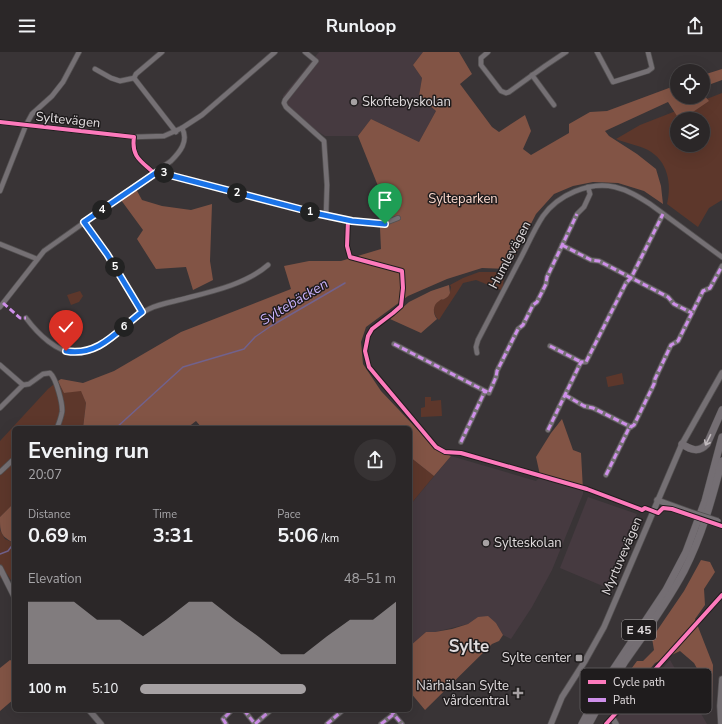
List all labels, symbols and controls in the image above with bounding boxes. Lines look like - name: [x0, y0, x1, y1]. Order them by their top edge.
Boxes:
- text: Runloop: [326, 14, 396, 38]
- icon: menu: [16, 15, 38, 37]
- icon: share: [684, 15, 706, 37]
- map controls: [670, 64, 710, 152]
- button: locate: [670, 64, 710, 104]
- place label: Skoftebyskolan: [362, 93, 451, 111]
- marker: Skoftebyskolan: [349, 97, 359, 107]
- street label: Syltevägen: [35, 108, 101, 132]
- button: layers: [670, 112, 710, 152]
- pin: 3: [154, 163, 174, 183]
- text: 3: [161, 165, 167, 180]
- pin: 2: [227, 183, 247, 203]
- pin: [368, 183, 402, 224]
- text: 2: [234, 185, 240, 200]
- icon: arrive: [374, 189, 396, 211]
- park label: Sylteparken: [428, 190, 498, 208]
- pin: 4: [92, 200, 112, 220]
- text: 4: [99, 202, 105, 217]
- pin: 1: [300, 202, 320, 222]
- text: 1: [307, 204, 313, 219]
- street label: Humlevägen: [485, 218, 535, 292]
- pin: 5: [105, 257, 125, 277]
- text: 5: [112, 259, 118, 274]
- water label: Syltebäcken: [256, 274, 332, 330]
- pin: [49, 310, 83, 351]
- icon: check: [55, 316, 77, 338]
- pin: 6: [114, 317, 134, 337]
- text: 6: [121, 319, 127, 334]
- one-way arrow: [704, 434, 711, 446]
- text: Evening run: [28, 436, 149, 466]
- button: share: [354, 439, 396, 481]
- text: 20:07: [28, 466, 62, 484]
- text: Distance: [28, 507, 71, 522]
- text: Time: [153, 507, 177, 522]
- text: Pace: [277, 507, 301, 522]
- street label: Myrtuvevägen: [597, 514, 647, 598]
- text: 0.69: [28, 522, 69, 549]
- text: 3:31: [153, 522, 194, 549]
- text: 5:06: [277, 522, 318, 549]
- text: km: [69, 531, 87, 546]
- text: /km: [318, 531, 339, 546]
- place label: Sylteskolan: [494, 534, 562, 552]
- marker: Sylteskolan: [481, 538, 491, 548]
- text: Elevation: [28, 570, 82, 588]
- text: 48–51 m: [344, 570, 396, 588]
- road number: E 45: [622, 620, 656, 640]
- district label: Sylte: [449, 635, 489, 658]
- place label: Sylte center: [502, 649, 571, 667]
- marker: Sylte center: [574, 653, 584, 663]
- legend: [580, 668, 712, 714]
- text: Cycle path: [613, 675, 665, 690]
- place label: Närhälsan Sylte vårdcentral: [416, 677, 509, 710]
- text: 100 m: [28, 680, 66, 698]
- text: 5:10: [92, 680, 118, 698]
- marker: Närhälsan Sylte vårdcentral: [512, 687, 524, 699]
- text: Path: [613, 693, 636, 708]

